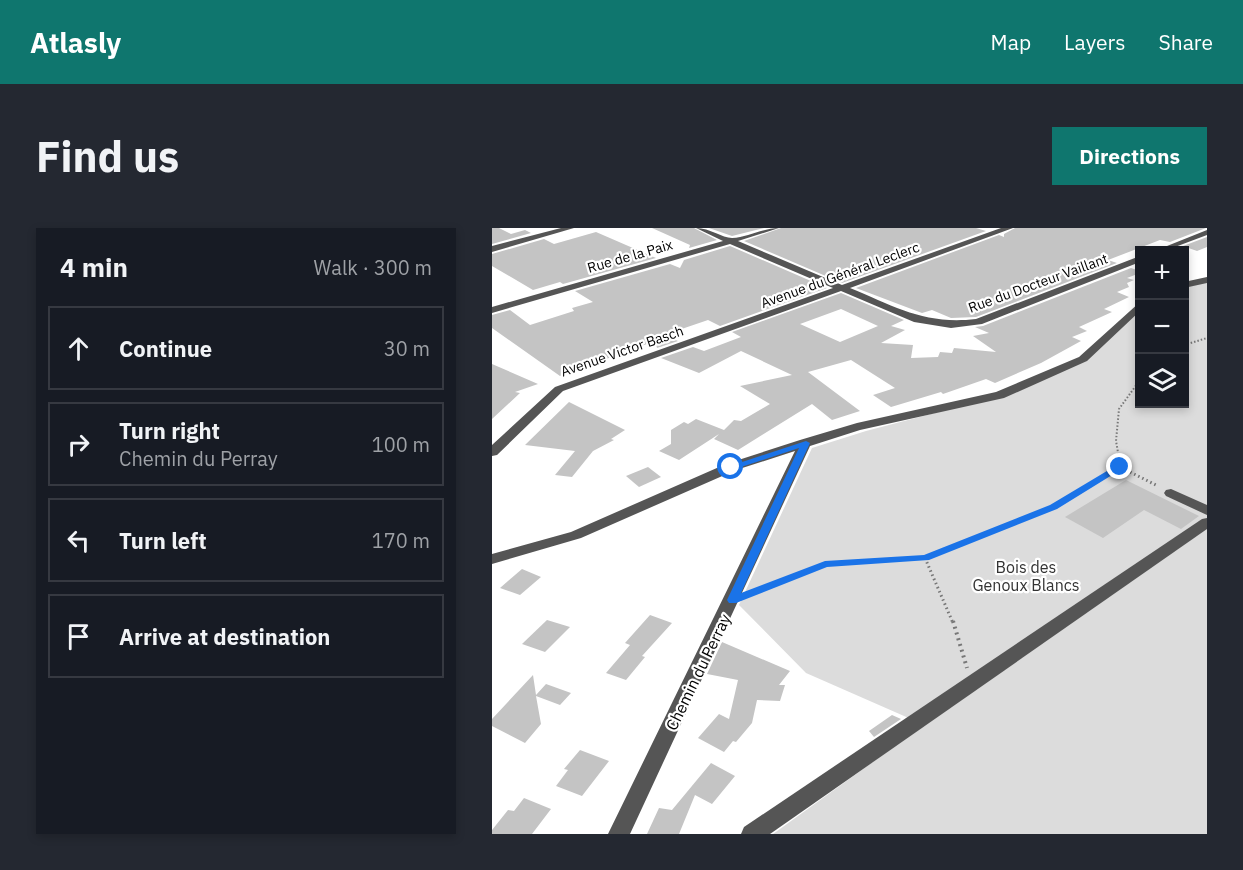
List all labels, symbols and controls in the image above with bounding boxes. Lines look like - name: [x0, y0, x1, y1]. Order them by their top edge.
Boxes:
- text: Atlasly: [30, 24, 121, 61]
- text: Map: [991, 28, 1031, 56]
- text: Layers: [1064, 28, 1126, 56]
- text: Share: [1159, 28, 1213, 56]
- button: Directions: [1052, 127, 1207, 185]
- text: Find us: [36, 129, 179, 184]
- street label: Rue de la Paix: [585, 235, 675, 277]
- street label: Avenue du Général Leclerc: [758, 238, 922, 312]
- map controls: [1135, 246, 1189, 408]
- button: +: [1135, 246, 1189, 300]
- street label: Rue du Docteur Vaillant: [966, 249, 1110, 317]
- text: 4 min: [60, 250, 128, 284]
- text: Walk · 300 m: [314, 254, 432, 281]
- button: −: [1135, 300, 1189, 354]
- street label: Avenue Victor Basch: [558, 322, 686, 380]
- icon: ahead: [62, 332, 95, 365]
- text: Continue: [119, 334, 212, 363]
- text: 30 m: [384, 335, 430, 362]
- button: layers: [1135, 354, 1189, 408]
- text: Turn right: [119, 416, 220, 445]
- icon: right: [62, 428, 95, 461]
- text: 100 m: [372, 431, 430, 458]
- text: Chemin du Perray: [119, 445, 278, 472]
- route start: [717, 453, 743, 479]
- route end: [1106, 453, 1132, 479]
- icon: left: [62, 524, 95, 557]
- text: Turn left: [119, 526, 207, 555]
- text: 170 m: [372, 527, 430, 554]
- park label: Bois des Genoux Blancs: [972, 557, 1080, 595]
- street label: Chemin du Perray: [661, 610, 735, 733]
- icon: arrive: [62, 620, 95, 653]
- text: Arrive at destination: [119, 622, 330, 651]

